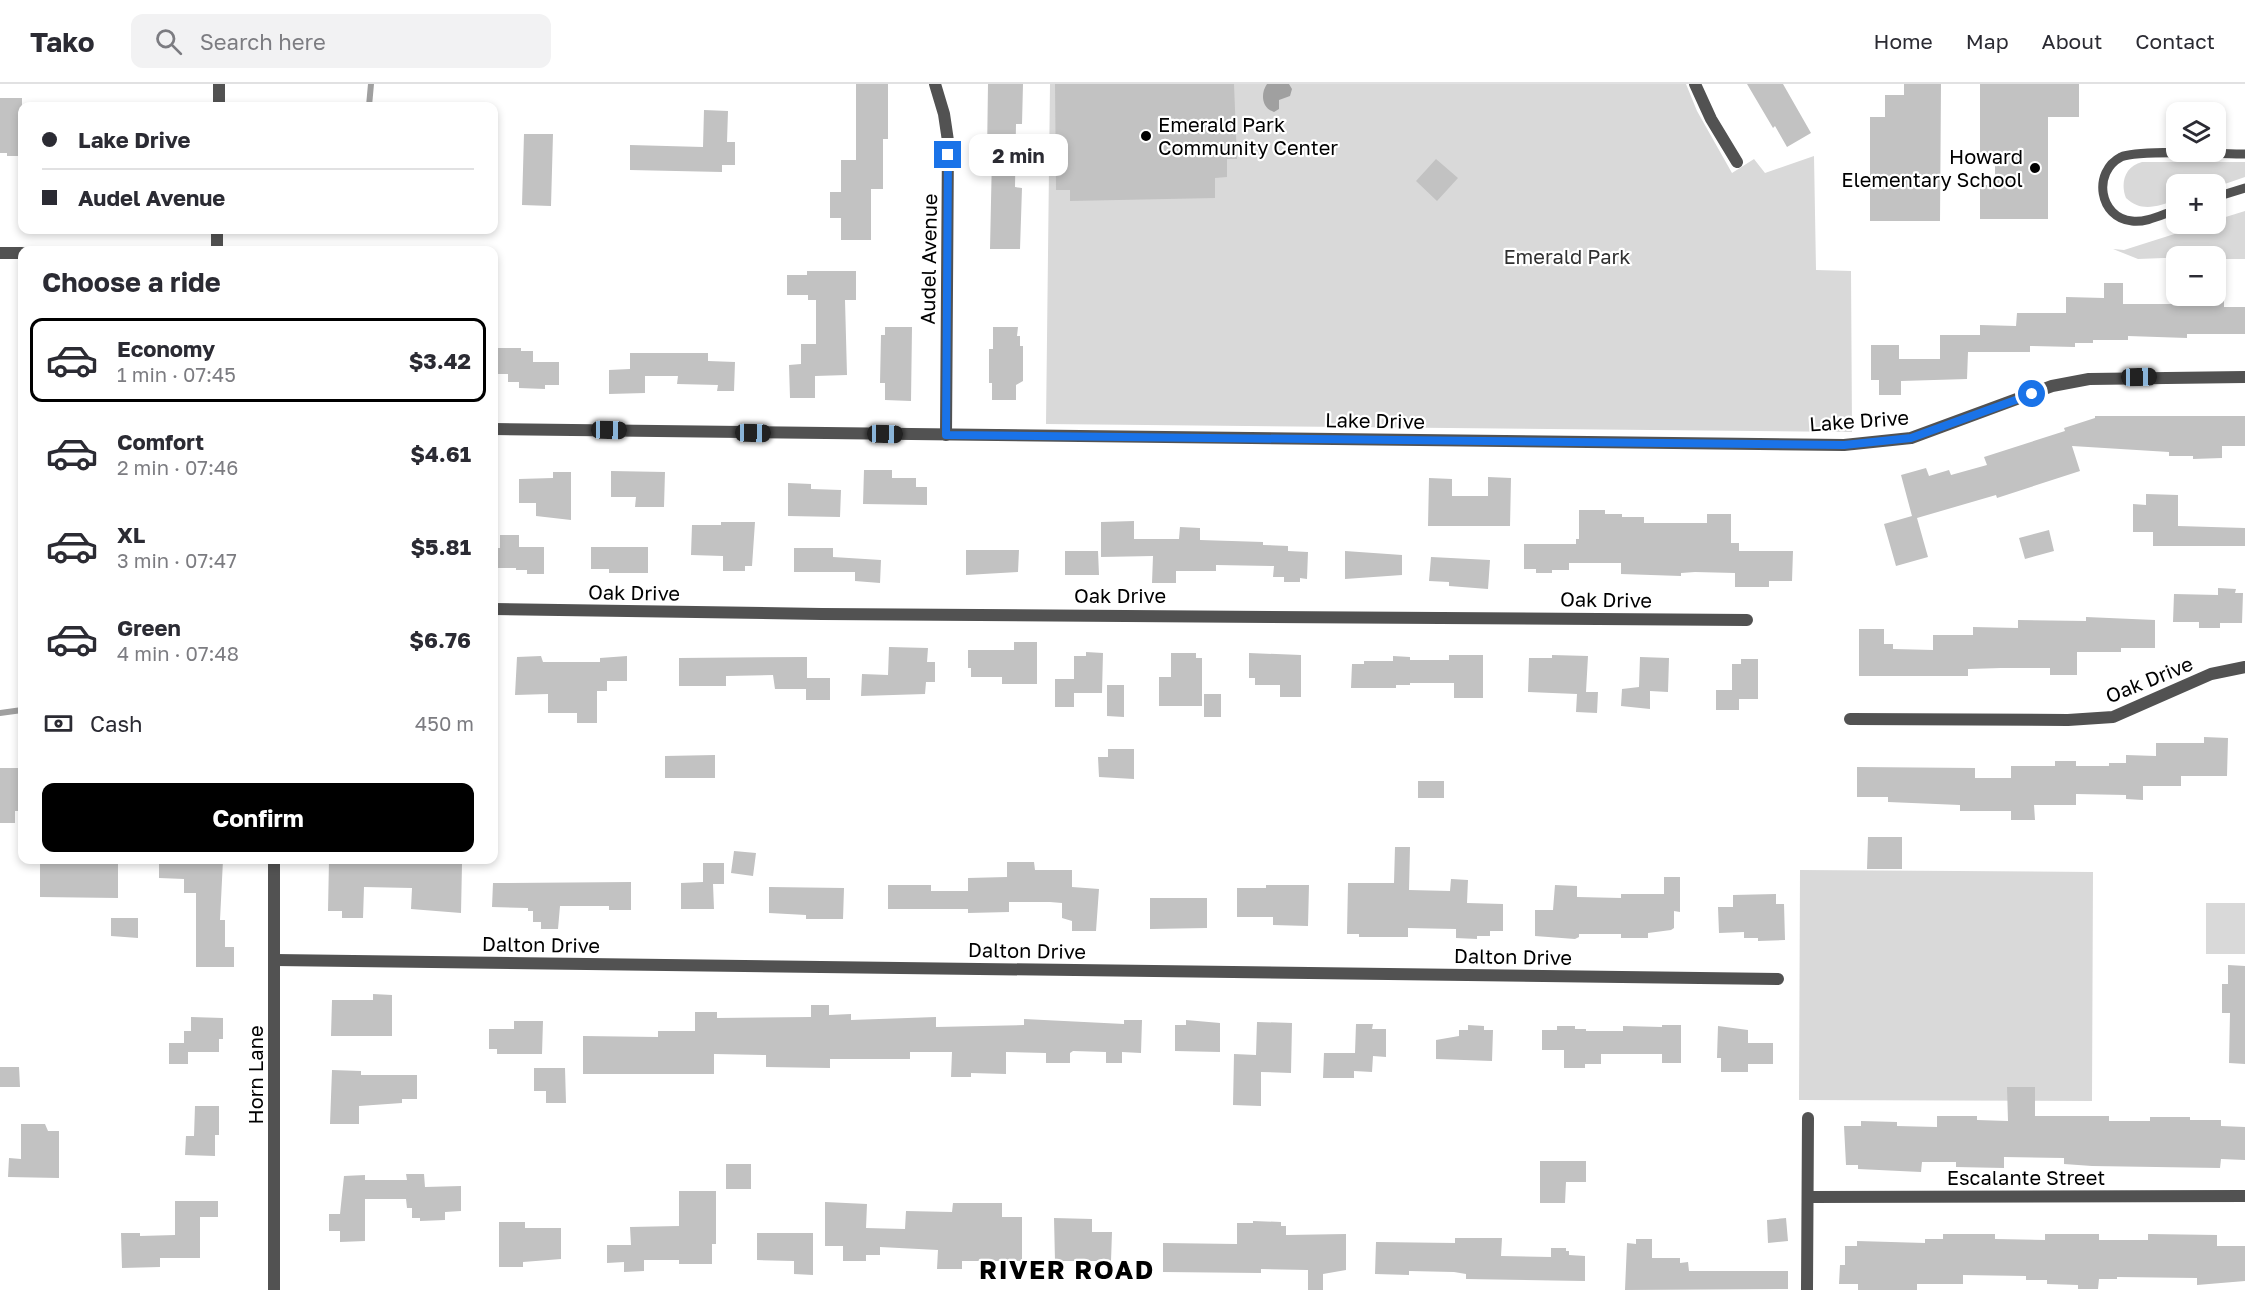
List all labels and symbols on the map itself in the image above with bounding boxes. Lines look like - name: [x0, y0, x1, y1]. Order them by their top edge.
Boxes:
- place label: Emerald Park Community Center: [1158, 112, 1338, 159]
- marker: Emerald Park Community Center: [1139, 129, 1153, 143]
- callout: 2 min: [969, 134, 1068, 176]
- route end: [934, 141, 961, 168]
- place label: Howard Elementary School: [1841, 144, 2023, 191]
- marker: Howard Elementary School: [2028, 161, 2042, 175]
- street label: Audel Avenue: [915, 193, 941, 325]
- park label: Emerald Park: [1503, 244, 1631, 268]
- car: [2121, 368, 2157, 386]
- route start: [2018, 380, 2045, 407]
- street label: Lake Drive: [1808, 405, 1910, 435]
- street label: Lake Drive: [1325, 407, 1425, 433]
- car: [591, 421, 627, 439]
- car: [735, 424, 771, 442]
- car: [867, 425, 903, 443]
- street label: Oak Drive: [588, 579, 680, 605]
- street label: Oak Drive: [1074, 583, 1166, 607]
- street label: Oak Drive: [1560, 586, 1652, 612]
- street label: Oak Drive: [2102, 651, 2196, 707]
- street label: Dalton Drive: [482, 931, 600, 957]
- street label: Dalton Drive: [968, 937, 1086, 963]
- street label: Dalton Drive: [1454, 943, 1572, 969]
- street label: Horn Lane: [243, 1025, 267, 1125]
- street label: Escalante Street: [1947, 1165, 2105, 1189]
- district label: RIVER ROAD: [979, 1254, 1155, 1285]

